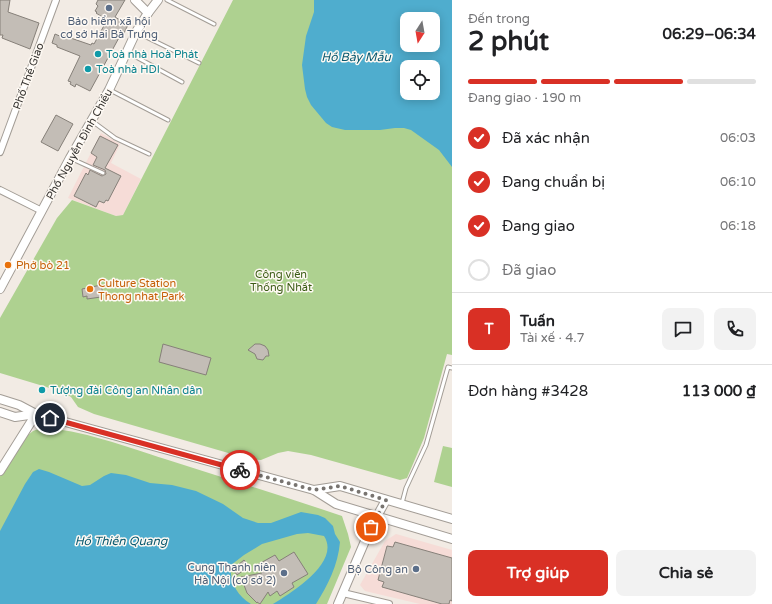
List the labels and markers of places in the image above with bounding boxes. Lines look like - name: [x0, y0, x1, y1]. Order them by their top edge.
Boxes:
- marker: Bảo hiểm xã hội cơ sở Hai Bà Trưng: [104, 3, 114, 13]
- place label: Bảo hiểm xã hội cơ sở Hai Bà Trưng: [60, 15, 158, 41]
- place label: Toà nhà Hoà Phát: [106, 48, 198, 61]
- marker: Toà nhà Hoà Phát: [93, 49, 103, 59]
- place label: Toà nhà HDI: [96, 63, 160, 76]
- marker: Toà nhà HDI: [83, 64, 93, 74]
- place label: Phở bò 21: [16, 259, 70, 272]
- marker: Phở bò 21: [3, 260, 13, 270]
- place label: Culture Station Thong nhat Park: [98, 277, 185, 303]
- marker: Culture Station Thong nhat Park: [85, 284, 95, 294]
- place label: Tượng đài Công an Nhân dân: [50, 384, 202, 397]
- marker: Tượng đài Công an Nhân dân: [37, 385, 47, 395]
- pin: [33, 401, 67, 435]
- pin: [354, 510, 388, 544]
- place label: Cung Thanh niên Hà Nội (cơ sở 2): [187, 561, 276, 587]
- place label: Bộ Công an: [347, 563, 408, 576]
- marker: Bộ Công an: [411, 564, 421, 574]
- marker: Cung Thanh niên Hà Nội (cơ sở 2): [279, 568, 289, 578]

